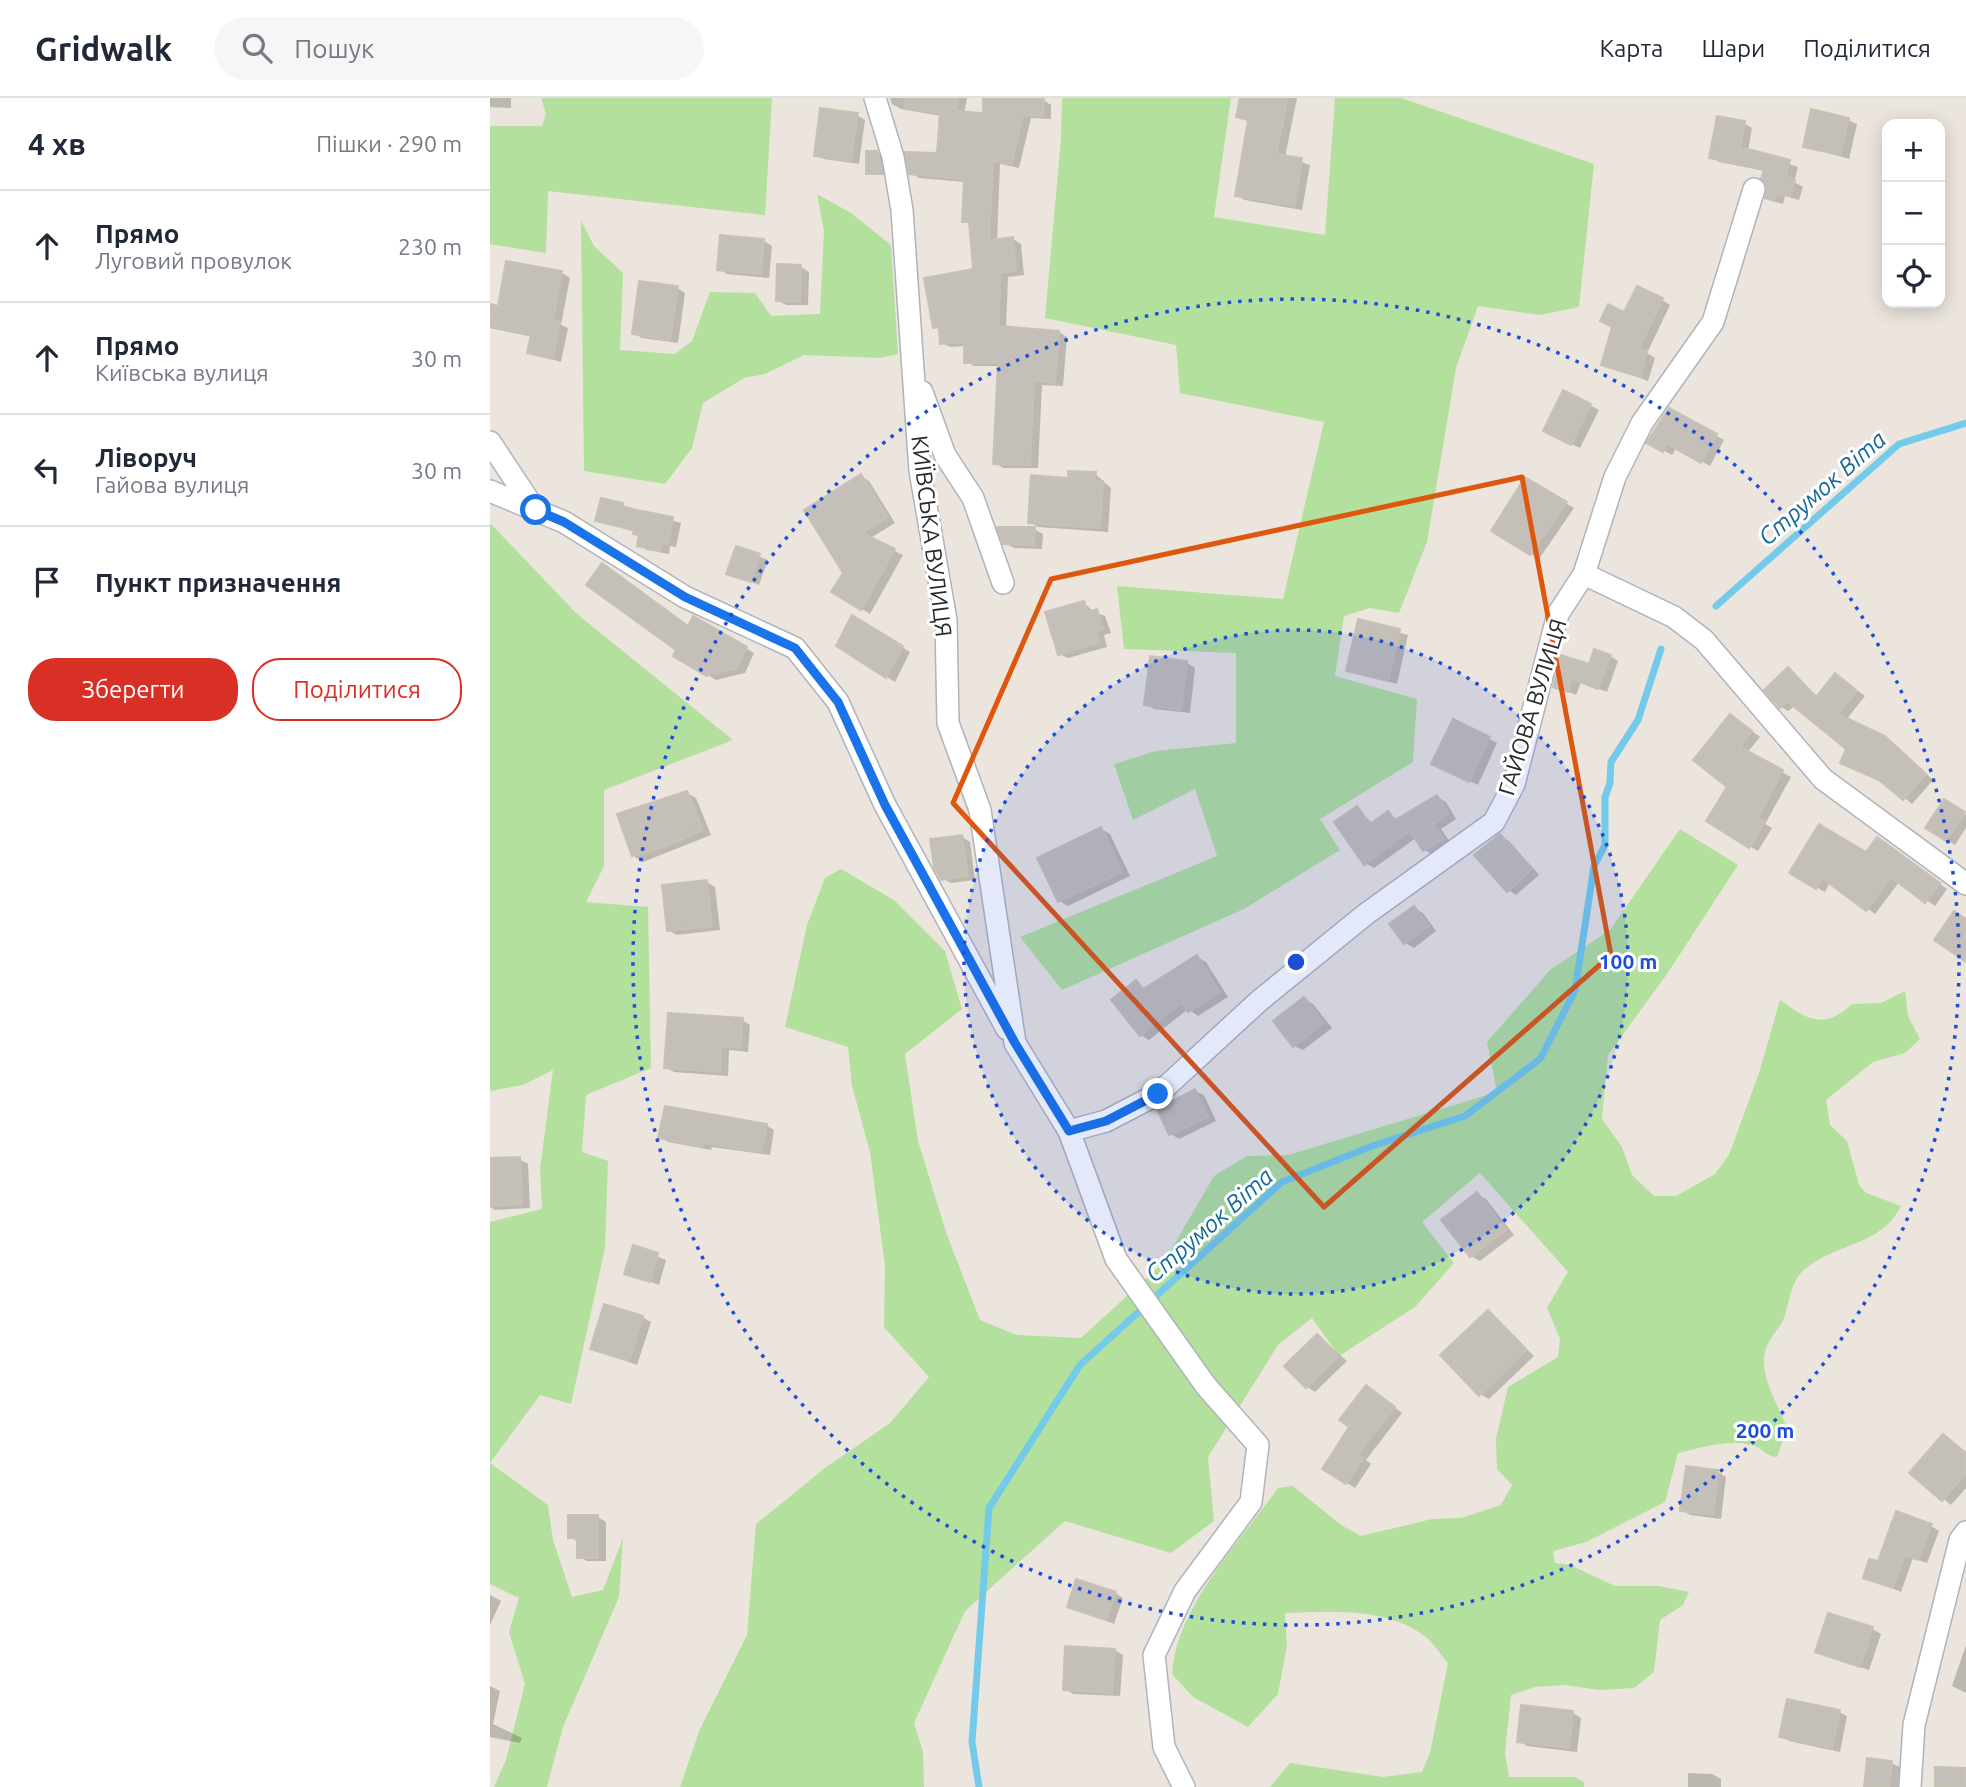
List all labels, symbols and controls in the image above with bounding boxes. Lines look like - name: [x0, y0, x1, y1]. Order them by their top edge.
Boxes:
- search box: [214, 17, 704, 80]
- icon: search: [238, 29, 276, 67]
- text: Gridwalk: [35, 30, 172, 67]
- text: Пошук: [294, 34, 375, 63]
- text: Карта: [1599, 35, 1663, 62]
- text: Шари: [1701, 35, 1765, 62]
- text: Поділитися: [1803, 35, 1931, 62]
- map controls: [1882, 119, 1945, 308]
- button: +: [1882, 119, 1945, 182]
- text: 4 хв: [28, 127, 86, 161]
- text: Пішки · 290 m: [316, 131, 462, 156]
- button: −: [1882, 182, 1945, 245]
- text: Прямо: [95, 219, 179, 248]
- icon: ahead: [28, 227, 66, 265]
- text: 230 m: [398, 234, 462, 259]
- button: locate: [1882, 245, 1945, 308]
- text: Луговий провулок: [95, 248, 292, 273]
- text: Прямо: [95, 331, 179, 360]
- icon: ahead: [28, 339, 66, 377]
- text: 30 m: [411, 346, 462, 371]
- text: Київська вулиця: [95, 360, 269, 385]
- water label: Струмок Віта: [1753, 425, 1891, 551]
- street label: КИЇВСЬКА ВУЛИЦЯ: [907, 434, 957, 638]
- text: Ліворуч: [95, 443, 197, 472]
- icon: left: [28, 451, 66, 489]
- text: 30 m: [411, 458, 462, 483]
- text: Гайова вулиця: [95, 472, 249, 497]
- route start: [520, 494, 551, 525]
- icon: arrive: [28, 563, 66, 601]
- text: Пункт призначення: [95, 568, 341, 597]
- street label: ГАЙОВА ВУЛИЦЯ: [1493, 616, 1571, 798]
- button: Зберегти: [28, 658, 238, 721]
- button: Поділитися: [252, 658, 462, 721]
- text: 100 m: [1599, 949, 1657, 973]
- centre of rings: [1284, 950, 1308, 974]
- route end: [1142, 1078, 1173, 1109]
- water label: Струмок Віта: [1140, 1162, 1278, 1288]
- text: 200 m: [1736, 1418, 1794, 1442]

